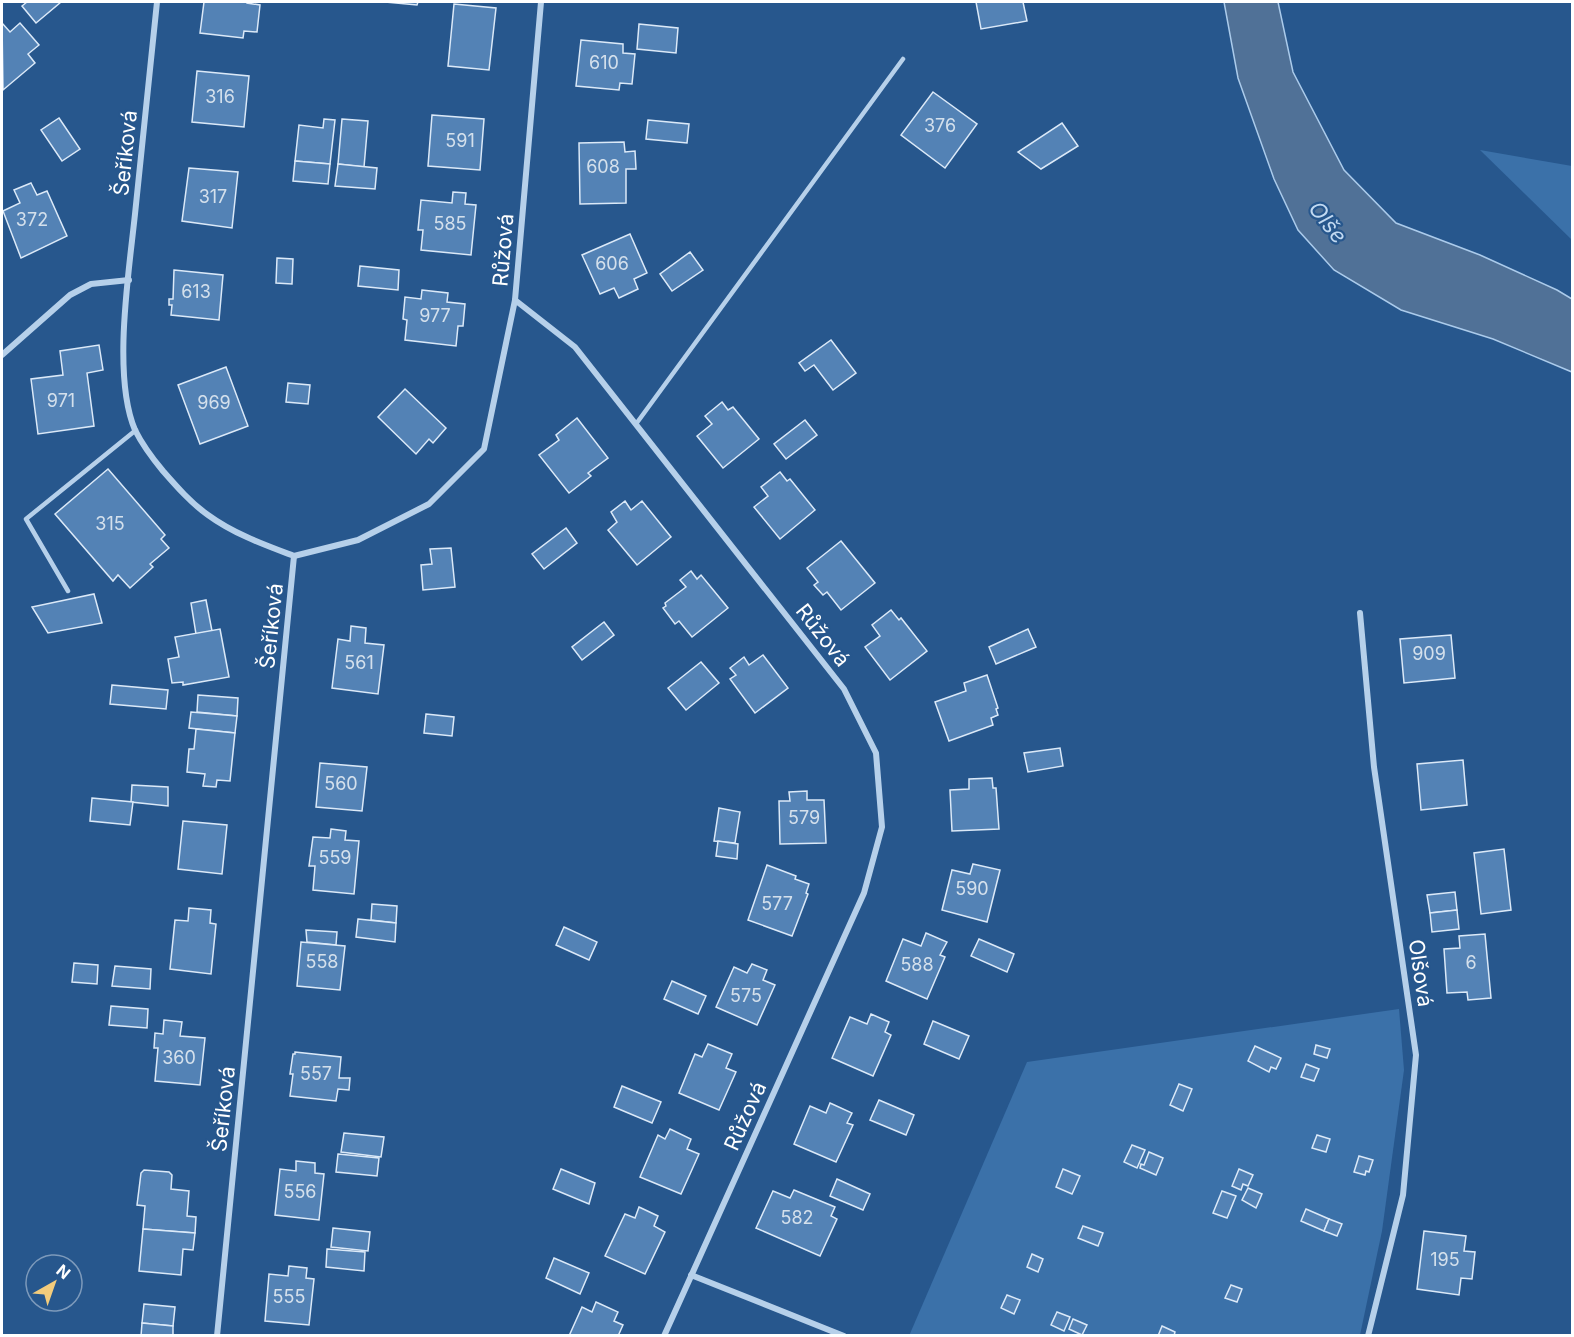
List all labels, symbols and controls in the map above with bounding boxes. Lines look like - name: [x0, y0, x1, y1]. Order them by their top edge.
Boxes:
- house number: 610: [589, 52, 619, 73]
- house number: 316: [205, 86, 235, 107]
- street label: Šeříková: [108, 109, 142, 197]
- house number: 376: [924, 115, 956, 136]
- house number: 591: [445, 130, 475, 151]
- house number: 608: [586, 156, 620, 177]
- house number: 317: [199, 186, 227, 207]
- water label: Olše: [1303, 196, 1353, 248]
- house number: 372: [16, 209, 48, 230]
- house number: 585: [433, 213, 467, 234]
- street label: Růžová: [487, 213, 519, 287]
- house number: 606: [595, 253, 629, 274]
- house number: 613: [181, 281, 211, 302]
- house number: 977: [419, 305, 451, 326]
- house number: 971: [47, 390, 75, 411]
- house number: 969: [197, 392, 231, 413]
- house number: 315: [95, 513, 125, 534]
- street label: Šeříková: [254, 582, 288, 670]
- street label: Růžová: [791, 599, 855, 671]
- house number: 909: [1412, 643, 1446, 664]
- house number: 561: [344, 652, 374, 673]
- house number: 560: [324, 773, 358, 794]
- house number: 579: [788, 807, 820, 828]
- house number: 559: [318, 847, 352, 868]
- house number: 590: [955, 878, 989, 899]
- house number: 577: [761, 893, 793, 914]
- street label: Olšová: [1404, 938, 1438, 1008]
- house number: 558: [305, 951, 339, 972]
- house number: 6: [1465, 952, 1477, 973]
- house number: 588: [900, 954, 934, 975]
- house number: 575: [730, 985, 762, 1006]
- house number: 360: [162, 1047, 196, 1068]
- house number: 557: [300, 1063, 332, 1084]
- street label: Šeříková: [206, 1065, 240, 1153]
- street label: Růžová: [719, 1078, 771, 1154]
- house number: 556: [283, 1181, 317, 1202]
- house number: 582: [780, 1207, 814, 1228]
- house number: 195: [1430, 1249, 1460, 1270]
- north arrow: [24, 1253, 84, 1313]
- text: N: [53, 1260, 75, 1283]
- house number: 555: [273, 1286, 305, 1307]

